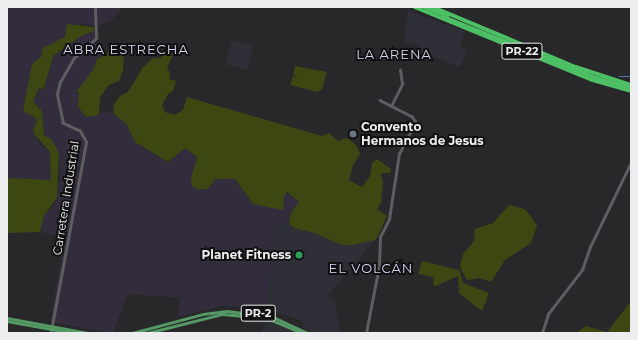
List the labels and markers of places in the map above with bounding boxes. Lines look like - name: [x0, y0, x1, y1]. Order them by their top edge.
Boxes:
- place label: Convento Hermanos de Jesus: [361, 120, 484, 148]
- marker: Convento Hermanos de Jesus: [348, 129, 358, 139]
- place label: Planet Fitness: [202, 248, 291, 262]
- marker: Planet Fitness: [294, 250, 304, 260]

